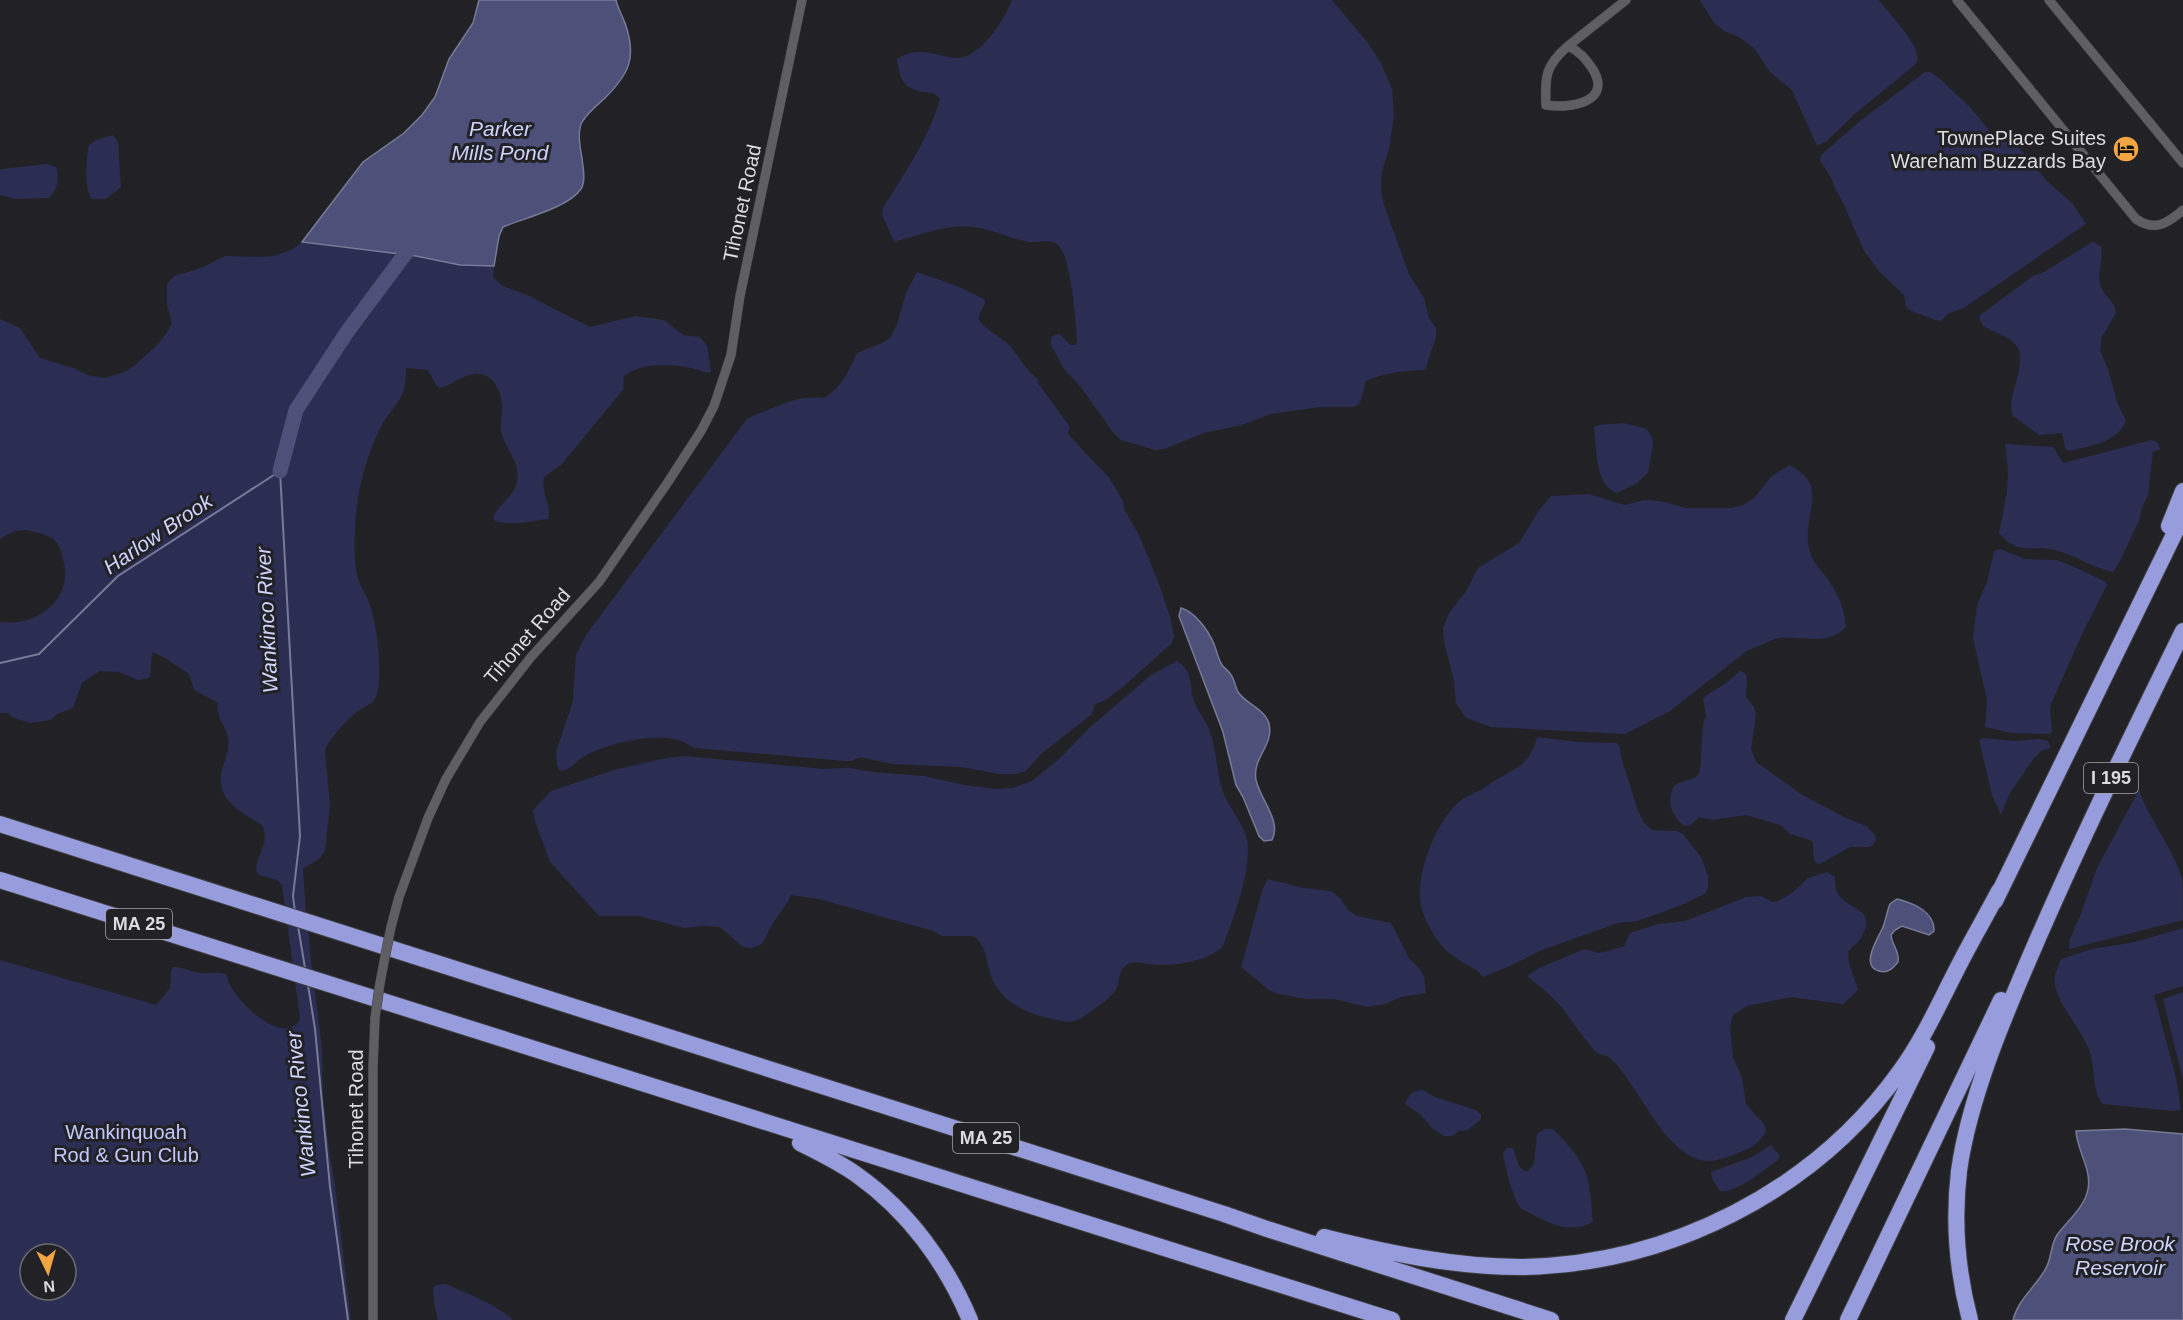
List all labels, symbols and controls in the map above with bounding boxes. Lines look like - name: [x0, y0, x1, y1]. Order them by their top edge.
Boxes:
- water label: Parker Mills Pond: [452, 117, 550, 164]
- place label: TownePlace Suites Wareham Buzzards Bay: [1891, 127, 2106, 172]
- hotel icon: TownePlace Suites Wareham Buzzards Bay: [2111, 134, 2141, 164]
- street label: Tihonet Road: [719, 142, 765, 264]
- water label: Harlow Brook: [99, 488, 218, 578]
- water label: Wankinco River: [251, 545, 282, 694]
- street label: Tihonet Road: [480, 584, 574, 688]
- road number: I 195: [2084, 763, 2138, 793]
- road number: MA 25: [106, 909, 172, 939]
- water label: Wankinco River: [281, 1029, 320, 1178]
- street label: Tihonet Road: [345, 1049, 367, 1169]
- park label: Wankinquoah Rod & Gun Club: [53, 1121, 199, 1166]
- road number: MA 25: [953, 1123, 1019, 1153]
- water label: Rose Brook Reservoir: [2065, 1232, 2176, 1279]
- north arrow: [18, 1242, 78, 1302]
- text: N: [43, 1277, 56, 1295]

